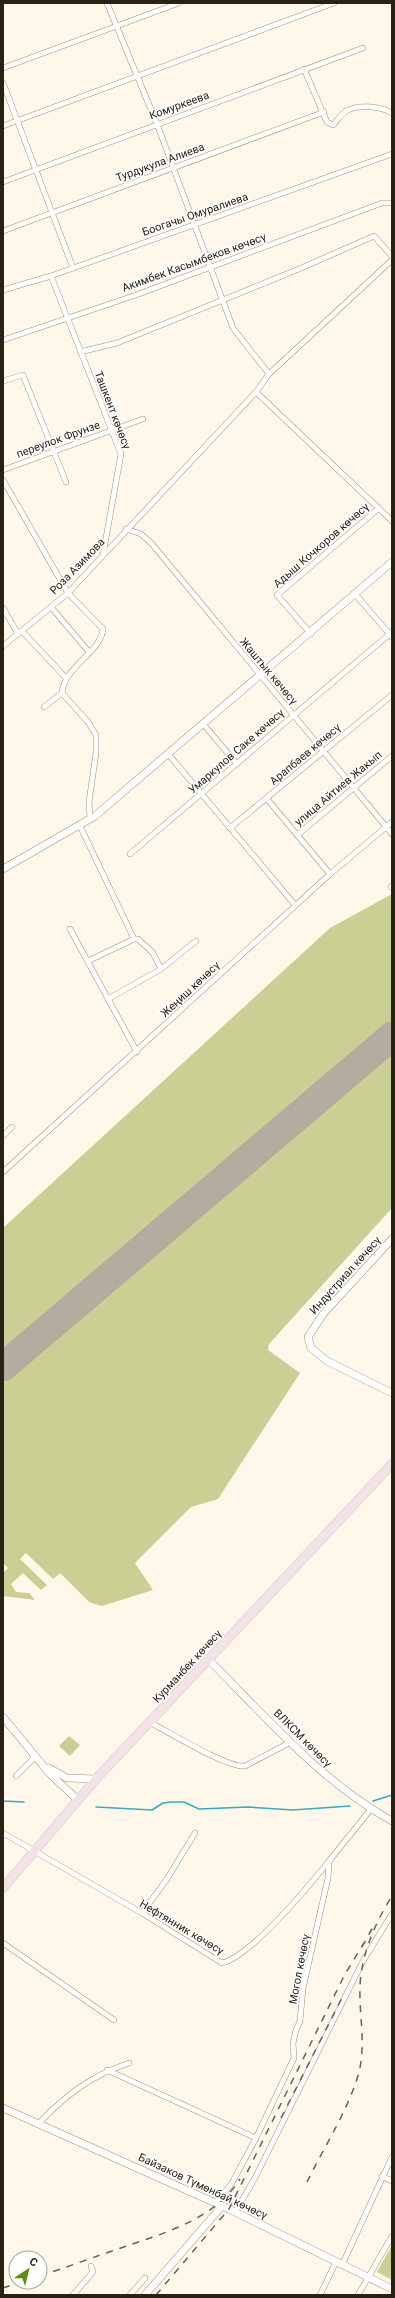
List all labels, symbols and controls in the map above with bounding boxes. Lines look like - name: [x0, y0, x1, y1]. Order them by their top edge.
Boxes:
- street label: Комуркеева: [148, 89, 211, 122]
- street label: Турдукула Алиева: [114, 140, 206, 185]
- street label: Боогачы Омуралиева: [140, 190, 250, 239]
- street label: Акимбек Касымбеков көчөсү: [120, 230, 268, 295]
- street label: Ташкент көчөсү: [92, 369, 134, 451]
- street label: переулок Фрунзе: [15, 418, 102, 461]
- street label: Адыш Кочкоров көчөсү: [271, 500, 372, 590]
- street label: Роза Азимова: [47, 535, 107, 597]
- street label: Жаштык көчөсү: [237, 635, 301, 708]
- street label: Умаркулов Саке көчөсү: [186, 706, 287, 796]
- street label: Арапбаев көчөсү: [267, 721, 344, 788]
- street label: улица Айтиев Жакып: [292, 748, 385, 829]
- street label: Жеңиш көчөсү: [158, 958, 223, 1020]
- street label: Индустриал көчөсү: [307, 1233, 384, 1317]
- street label: Курманбек көчөсү: [150, 1627, 225, 1705]
- street label: ВЛКСМ көчөсү: [271, 1707, 335, 1770]
- street label: Нефтянник көчөсү: [137, 1897, 227, 1958]
- street label: Могол көчөсү: [286, 1932, 313, 2005]
- street label: Байзаков Түмөнбай көчөсү: [136, 2151, 270, 2222]
- north arrow: [8, 2250, 48, 2290]
- text: С: [27, 2255, 40, 2270]

